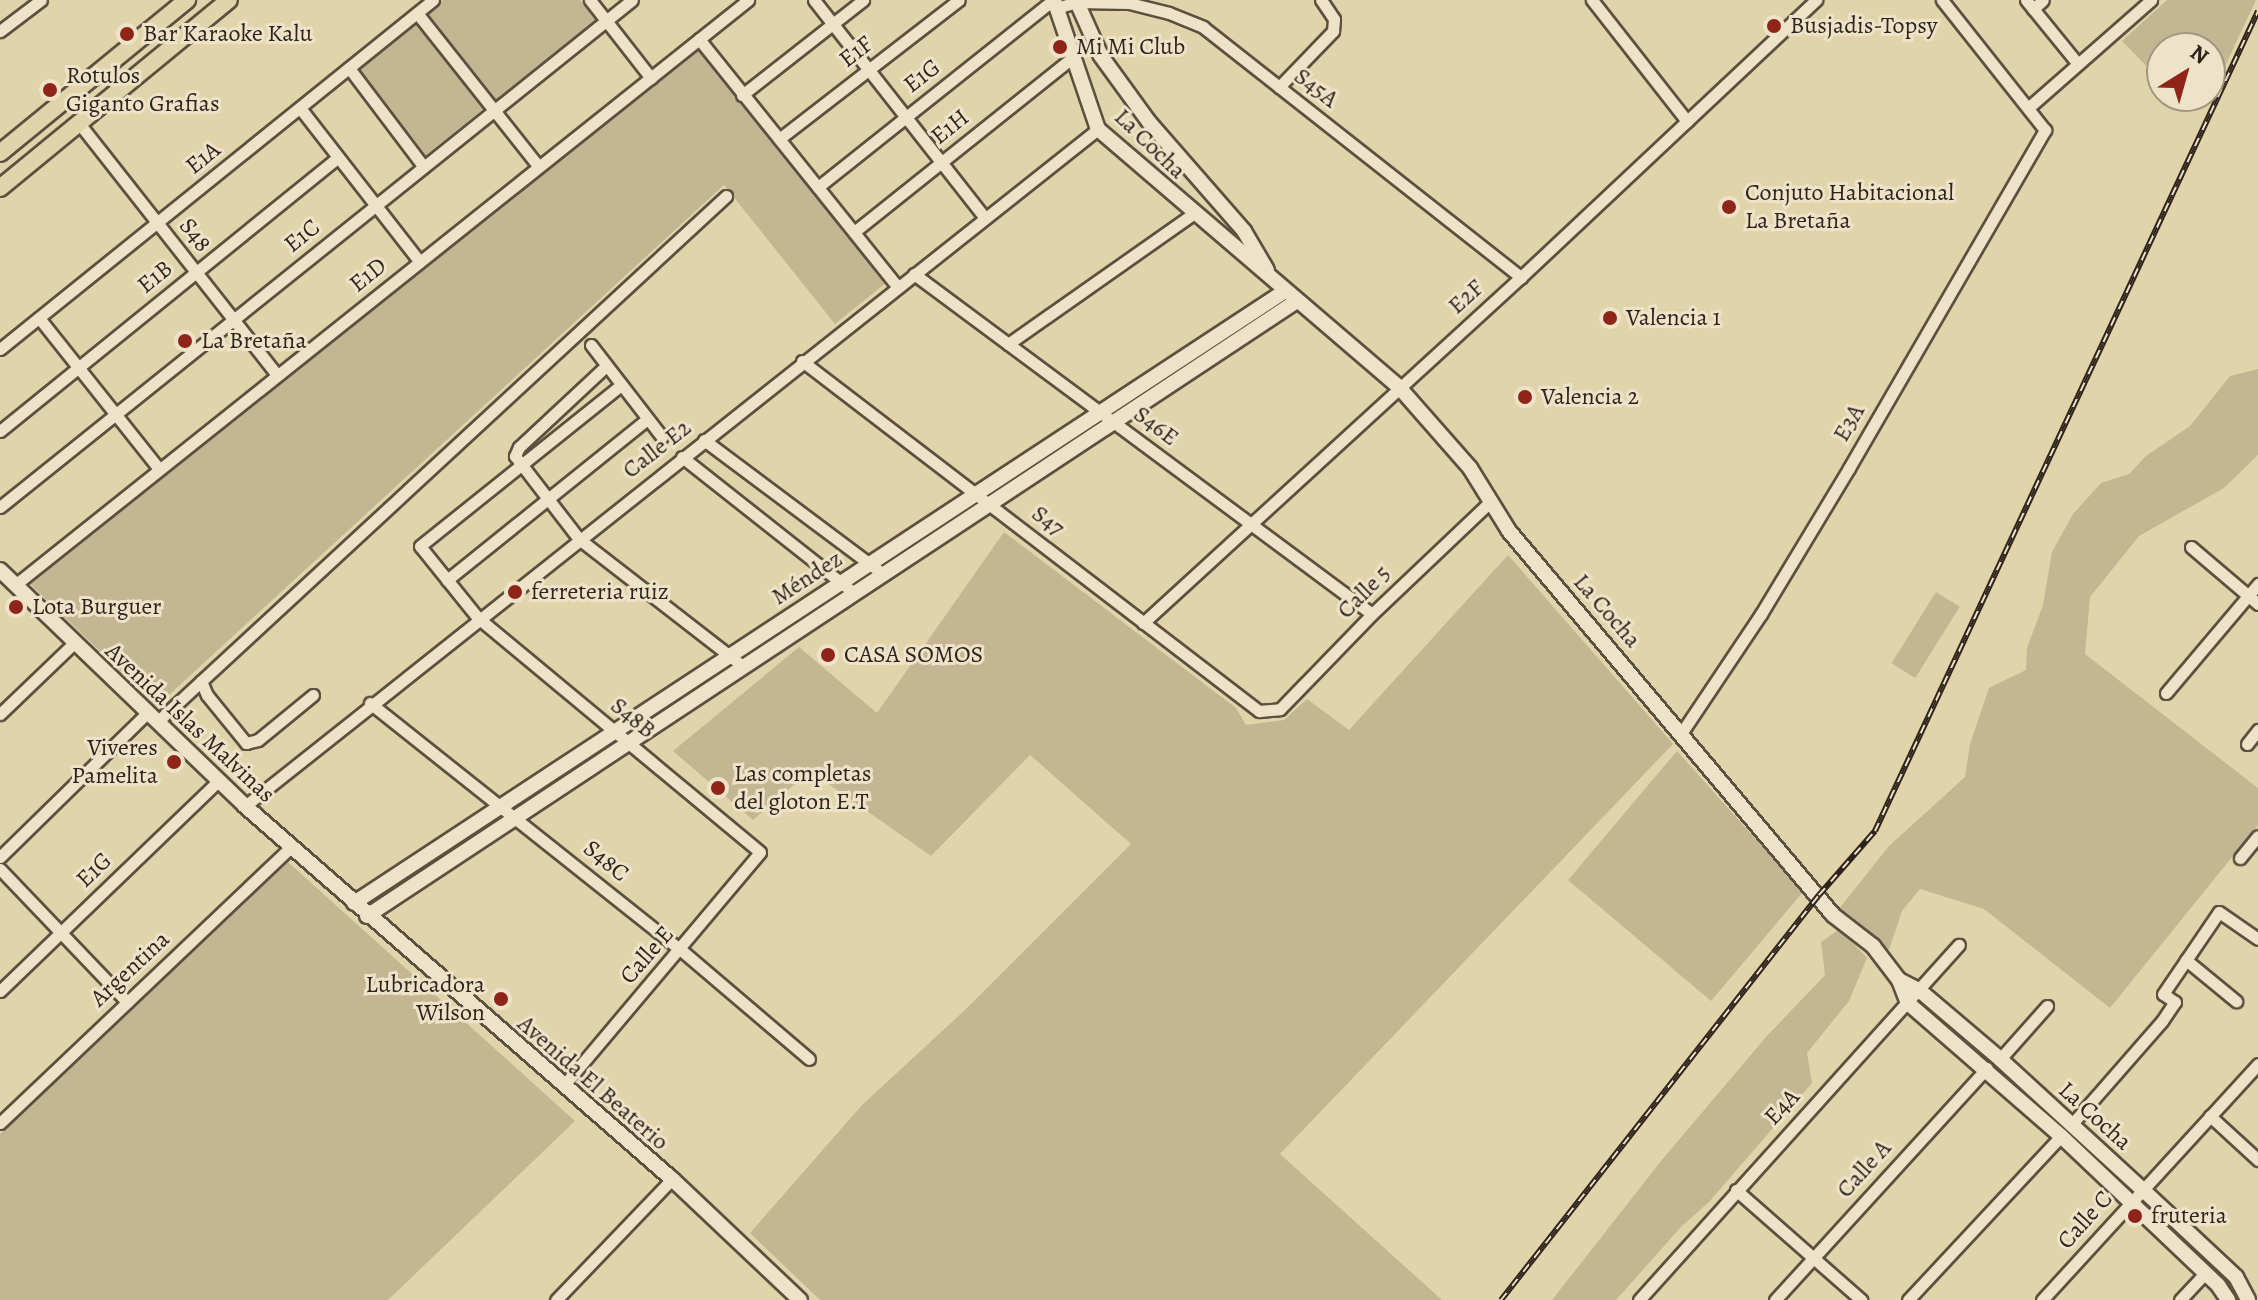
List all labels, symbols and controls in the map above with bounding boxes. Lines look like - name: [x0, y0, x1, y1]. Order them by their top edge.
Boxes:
- place label: Busjadis-Topsy: [1790, 12, 1938, 40]
- marker: Busjadis-Topsy: [1765, 17, 1783, 35]
- place label: Bar Karaoke Kalu: [143, 20, 312, 48]
- marker: Bar Karaoke Kalu: [118, 25, 136, 43]
- street label: E1F: [833, 30, 879, 74]
- north arrow: [2146, 32, 2226, 112]
- place label: Mi Mi Club: [1076, 33, 1185, 61]
- marker: Mi Mi Club: [1051, 38, 1069, 56]
- text: N: [2184, 38, 2215, 71]
- street label: E1G: [898, 53, 946, 99]
- place label: Rotulos Giganto Grafias: [66, 62, 220, 118]
- street label: S45A: [1288, 62, 1344, 114]
- marker: Rotulos Giganto Grafias: [41, 81, 59, 99]
- street label: E1H: [925, 103, 975, 151]
- street label: La Cocha: [1108, 103, 1192, 185]
- street label: E1A: [180, 135, 226, 181]
- place label: Conjuto Habitacional La Bretaña: [1745, 179, 1954, 235]
- marker: Conjuto Habitacional La Bretaña: [1720, 198, 1738, 216]
- street label: S48: [173, 212, 217, 258]
- street label: E1C: [278, 213, 326, 259]
- street label: E1D: [344, 251, 392, 299]
- street label: E1B: [132, 254, 178, 300]
- street label: E2F: [1442, 274, 1490, 320]
- place label: Valencia 1: [1626, 304, 1721, 332]
- marker: Valencia 1: [1601, 309, 1619, 327]
- place label: La Bretaña: [201, 327, 307, 355]
- marker: La Bretaña: [176, 332, 194, 350]
- place label: Valencia 2: [1541, 383, 1639, 411]
- marker: Valencia 2: [1516, 388, 1534, 406]
- street label: E3A: [1827, 399, 1871, 447]
- street label: S46E: [1128, 400, 1184, 452]
- street label: Calle E2: [617, 413, 697, 485]
- street label: S47: [1026, 499, 1070, 543]
- street label: Méndez: [766, 545, 848, 611]
- street label: Calle 5: [1331, 559, 1397, 625]
- street label: La Cocha: [1567, 568, 1647, 654]
- place label: ferreteria ruiz: [531, 578, 669, 606]
- marker: ferreteria ruiz: [506, 583, 524, 601]
- place label: Lota Burguer: [32, 593, 161, 621]
- marker: Lota Burguer: [7, 598, 25, 616]
- street label: Avenida Islas Malvinas: [99, 637, 281, 809]
- place label: CASA SOMOS: [844, 641, 983, 669]
- marker: CASA SOMOS: [819, 646, 837, 664]
- street label: S48B: [605, 691, 661, 745]
- place label: Viveres Pamelita: [72, 734, 158, 790]
- marker: Viveres Pamelita: [165, 753, 183, 771]
- place label: Las completas del gloton E.T: [734, 760, 872, 816]
- marker: Las completas del gloton E.T: [709, 779, 727, 797]
- street label: S48C: [577, 834, 635, 888]
- street label: E1G: [70, 846, 118, 894]
- street label: Calle E: [614, 920, 680, 990]
- street label: Argentina: [84, 925, 176, 1013]
- place label: Lubricadora Wilson: [366, 971, 485, 1027]
- marker: Lubricadora Wilson: [492, 990, 510, 1008]
- street label: Avenida El Beaterio: [512, 1010, 674, 1156]
- street label: La Cocha: [2052, 1076, 2138, 1156]
- street label: E4A: [1758, 1083, 1806, 1131]
- street label: Calle A: [1831, 1134, 1897, 1204]
- street label: Calle C: [2051, 1185, 2119, 1255]
- place label: fruteria: [2151, 1202, 2227, 1230]
- marker: fruteria: [2126, 1207, 2144, 1225]

